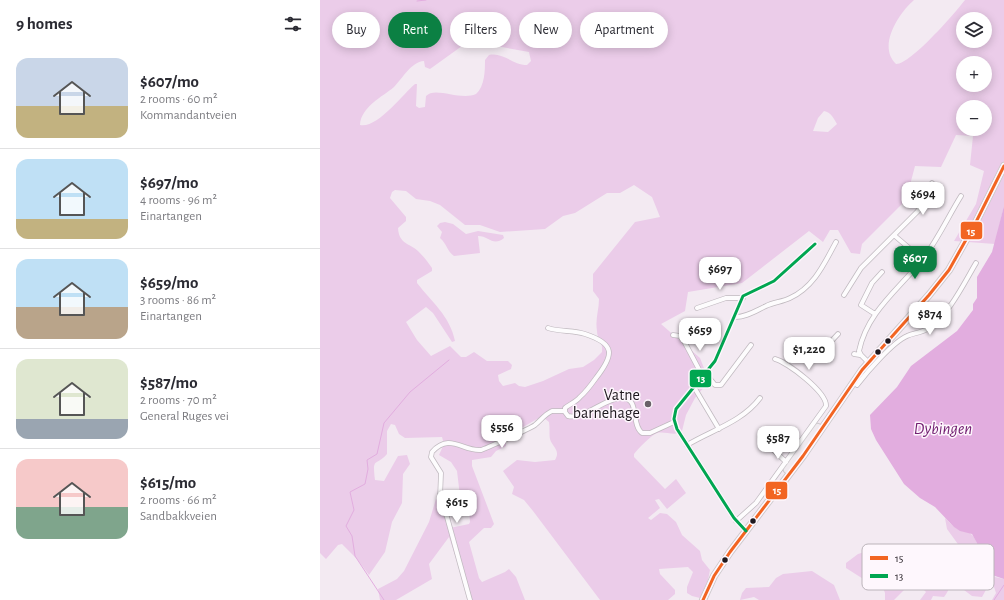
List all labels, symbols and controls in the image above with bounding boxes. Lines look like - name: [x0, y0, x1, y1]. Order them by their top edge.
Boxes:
- chip: Buy: [332, 12, 380, 48]
- chip: Rent: [388, 12, 442, 48]
- chip: Filters: [450, 12, 511, 48]
- chip: New: [519, 12, 572, 48]
- chip: Apartment: [580, 12, 668, 48]
- map controls: [956, 12, 992, 136]
- button: layers: [956, 12, 992, 48]
- icon: filters: [282, 13, 304, 35]
- text: 9 homes: [16, 15, 72, 32]
- button: +: [956, 56, 992, 92]
- text: $607/mo: [140, 73, 199, 90]
- icon: home: [48, 74, 96, 122]
- text: 2 rooms · 60 m²: [140, 93, 217, 106]
- button: −: [956, 100, 992, 136]
- text: Kommandantveien: [140, 109, 237, 122]
- text: $697/mo: [140, 174, 198, 191]
- icon: home: [48, 175, 96, 223]
- pin: $694: [899, 182, 947, 216]
- text: $694: [911, 188, 935, 201]
- text: 4 rooms · 96 m²: [140, 194, 217, 207]
- text: Einartangen: [140, 210, 202, 223]
- line badge: 15: [960, 221, 983, 240]
- text: 15: [967, 226, 976, 237]
- pin: $607: [891, 246, 939, 280]
- text: $607: [903, 252, 927, 265]
- pin: $697: [696, 257, 744, 291]
- text: $697: [708, 263, 732, 276]
- text: $659/mo: [140, 274, 198, 291]
- icon: home: [48, 275, 96, 323]
- text: 3 rooms · 86 m²: [140, 294, 216, 307]
- pin: $874: [906, 302, 954, 336]
- text: $874: [918, 308, 942, 321]
- text: Einartangen: [140, 310, 202, 323]
- pin: $659: [676, 318, 724, 352]
- text: $659: [688, 324, 712, 337]
- unlabelled marker: [883, 336, 893, 346]
- pin: $1,220: [776, 337, 842, 371]
- text: $1,220: [793, 343, 825, 356]
- unlabelled marker: [873, 347, 883, 357]
- line badge: 13: [689, 369, 712, 388]
- text: 13: [697, 373, 706, 384]
- text: $587/mo: [140, 374, 198, 391]
- icon: home: [48, 375, 96, 423]
- place label: Vatne barnehage: [573, 387, 640, 421]
- text: 2 rooms · 70 m²: [140, 394, 217, 407]
- marker: Vatne barnehage: [643, 399, 653, 409]
- text: General Ruges vei: [140, 410, 229, 423]
- pin: $556: [478, 415, 526, 449]
- water label: Dybingen: [914, 420, 972, 437]
- text: $556: [490, 421, 514, 434]
- pin: $587: [754, 426, 802, 460]
- text: $587: [766, 432, 790, 445]
- text: $615/mo: [140, 474, 196, 491]
- icon: home: [48, 475, 96, 523]
- line badge: 15: [765, 481, 788, 500]
- text: 15: [773, 485, 782, 496]
- pin: $615: [433, 490, 481, 524]
- text: 2 rooms · 66 m²: [140, 494, 217, 507]
- text: $615: [446, 496, 468, 509]
- text: Sandbakkveien: [140, 510, 217, 523]
- unlabelled marker: [748, 516, 758, 526]
- legend: [862, 544, 994, 590]
- text: 15: [895, 553, 904, 564]
- unlabelled marker: [720, 555, 730, 565]
- text: 13: [895, 571, 904, 582]

